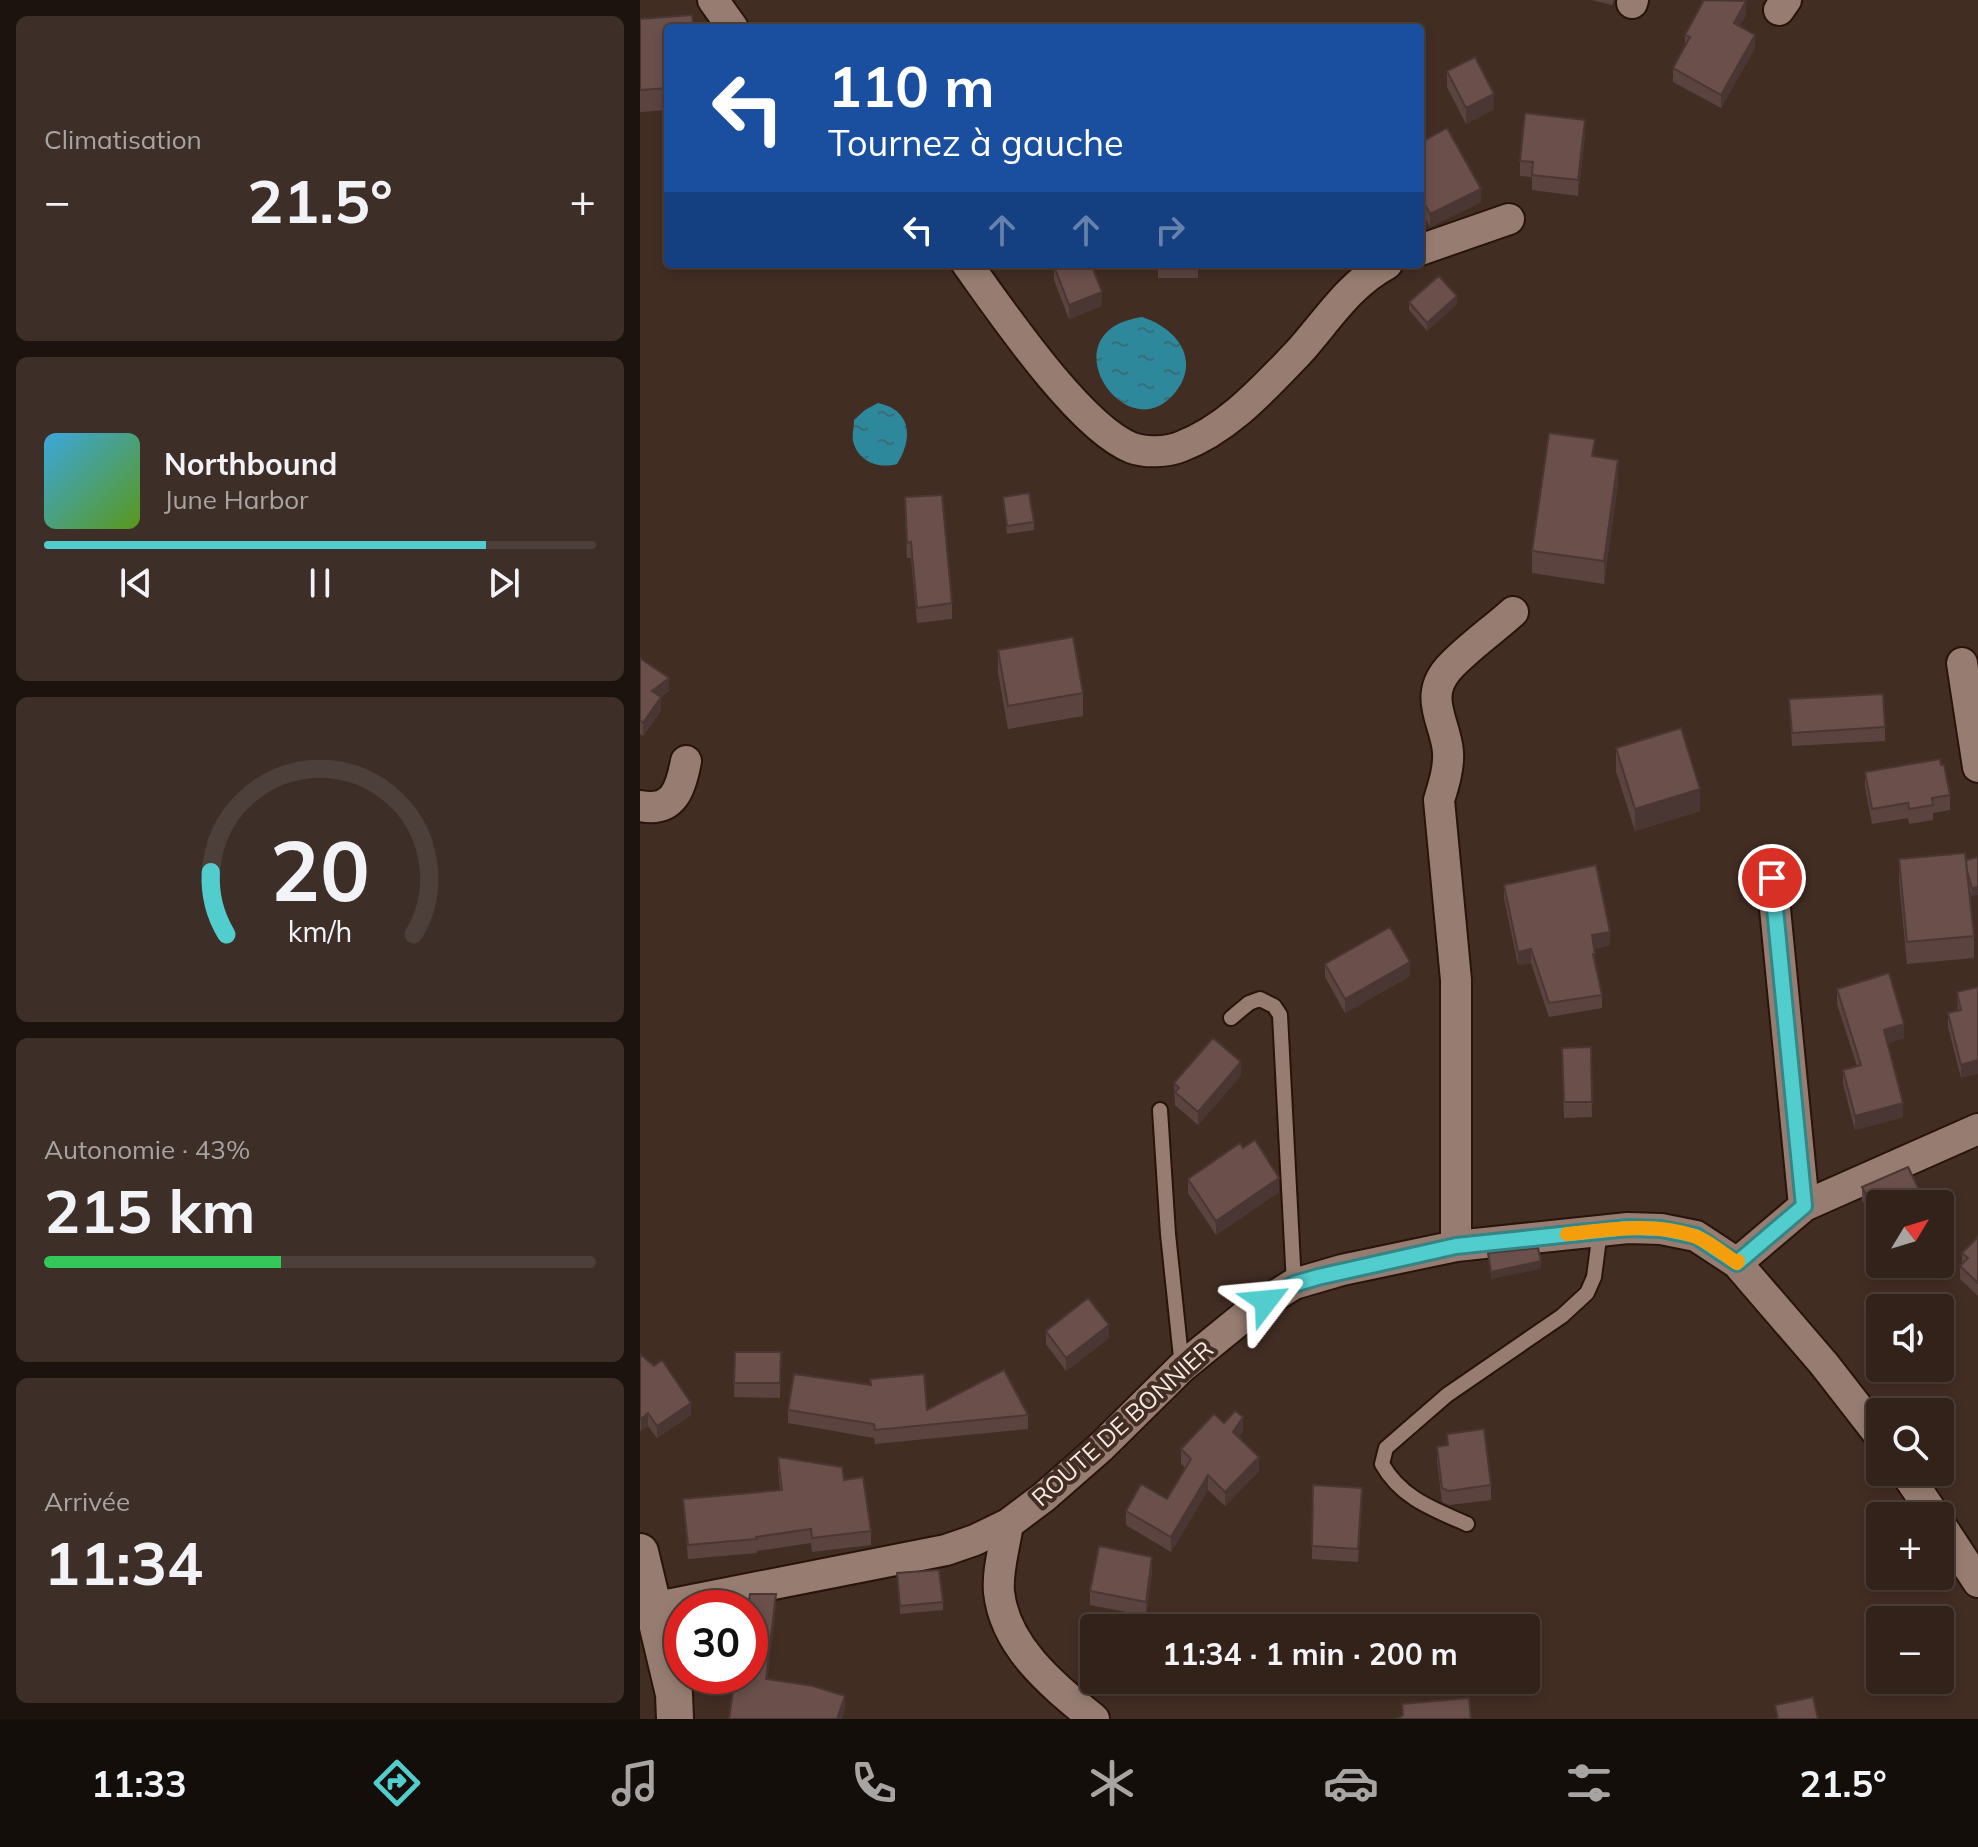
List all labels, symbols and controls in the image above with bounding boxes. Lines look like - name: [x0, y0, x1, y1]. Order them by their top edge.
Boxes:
- text: 110 m: [828, 51, 995, 121]
- icon: left: [696, 56, 800, 160]
- text: Tournez à gauche: [828, 120, 1124, 165]
- text: Climatisation: [44, 123, 202, 156]
- text: 21.5°: [247, 163, 393, 238]
- text: −: [44, 173, 70, 228]
- text: +: [570, 173, 596, 228]
- icon: left: [896, 208, 940, 252]
- icon: ahead: [980, 208, 1024, 252]
- icon: ahead: [1064, 208, 1108, 252]
- icon: right: [1148, 208, 1192, 252]
- text: Northbound: [164, 445, 337, 483]
- text: June Harbor: [164, 483, 309, 516]
- icon: previous: [114, 561, 158, 605]
- icon: pause: [298, 561, 342, 605]
- icon: next: [482, 561, 526, 605]
- text: 20: [270, 817, 370, 922]
- pin: [1738, 844, 1806, 912]
- icon: arrive: [1750, 856, 1794, 900]
- text: km/h: [288, 914, 352, 950]
- text: Autonomie · 43%: [44, 1133, 250, 1166]
- text: 215 km: [44, 1173, 256, 1248]
- north arrow: [1866, 1190, 1954, 1278]
- map controls: [1866, 1190, 1954, 1694]
- position arrow: [1224, 1259, 1308, 1343]
- button: sound: [1866, 1294, 1954, 1382]
- street label: ROUTE DE BONNIER: [1025, 1334, 1219, 1512]
- button: search: [1866, 1398, 1954, 1486]
- text: Arrivée: [44, 1485, 130, 1518]
- button: +: [1866, 1502, 1954, 1590]
- text: 11:34: [44, 1525, 203, 1600]
- speed limit sign: 30: [664, 1590, 768, 1694]
- button: −: [1866, 1606, 1954, 1694]
- text: 11:34 · 1 min · 200 m: [1162, 1635, 1458, 1673]
- icon: directions: [369, 1755, 425, 1811]
- icon: music: [607, 1755, 663, 1811]
- icon: phone: [846, 1755, 902, 1811]
- icon: climate: [1084, 1755, 1140, 1811]
- icon: car: [1323, 1755, 1379, 1811]
- icon: filters: [1561, 1755, 1617, 1811]
- text: 11:33: [91, 1761, 187, 1806]
- text: 21.5°: [1799, 1761, 1887, 1806]

